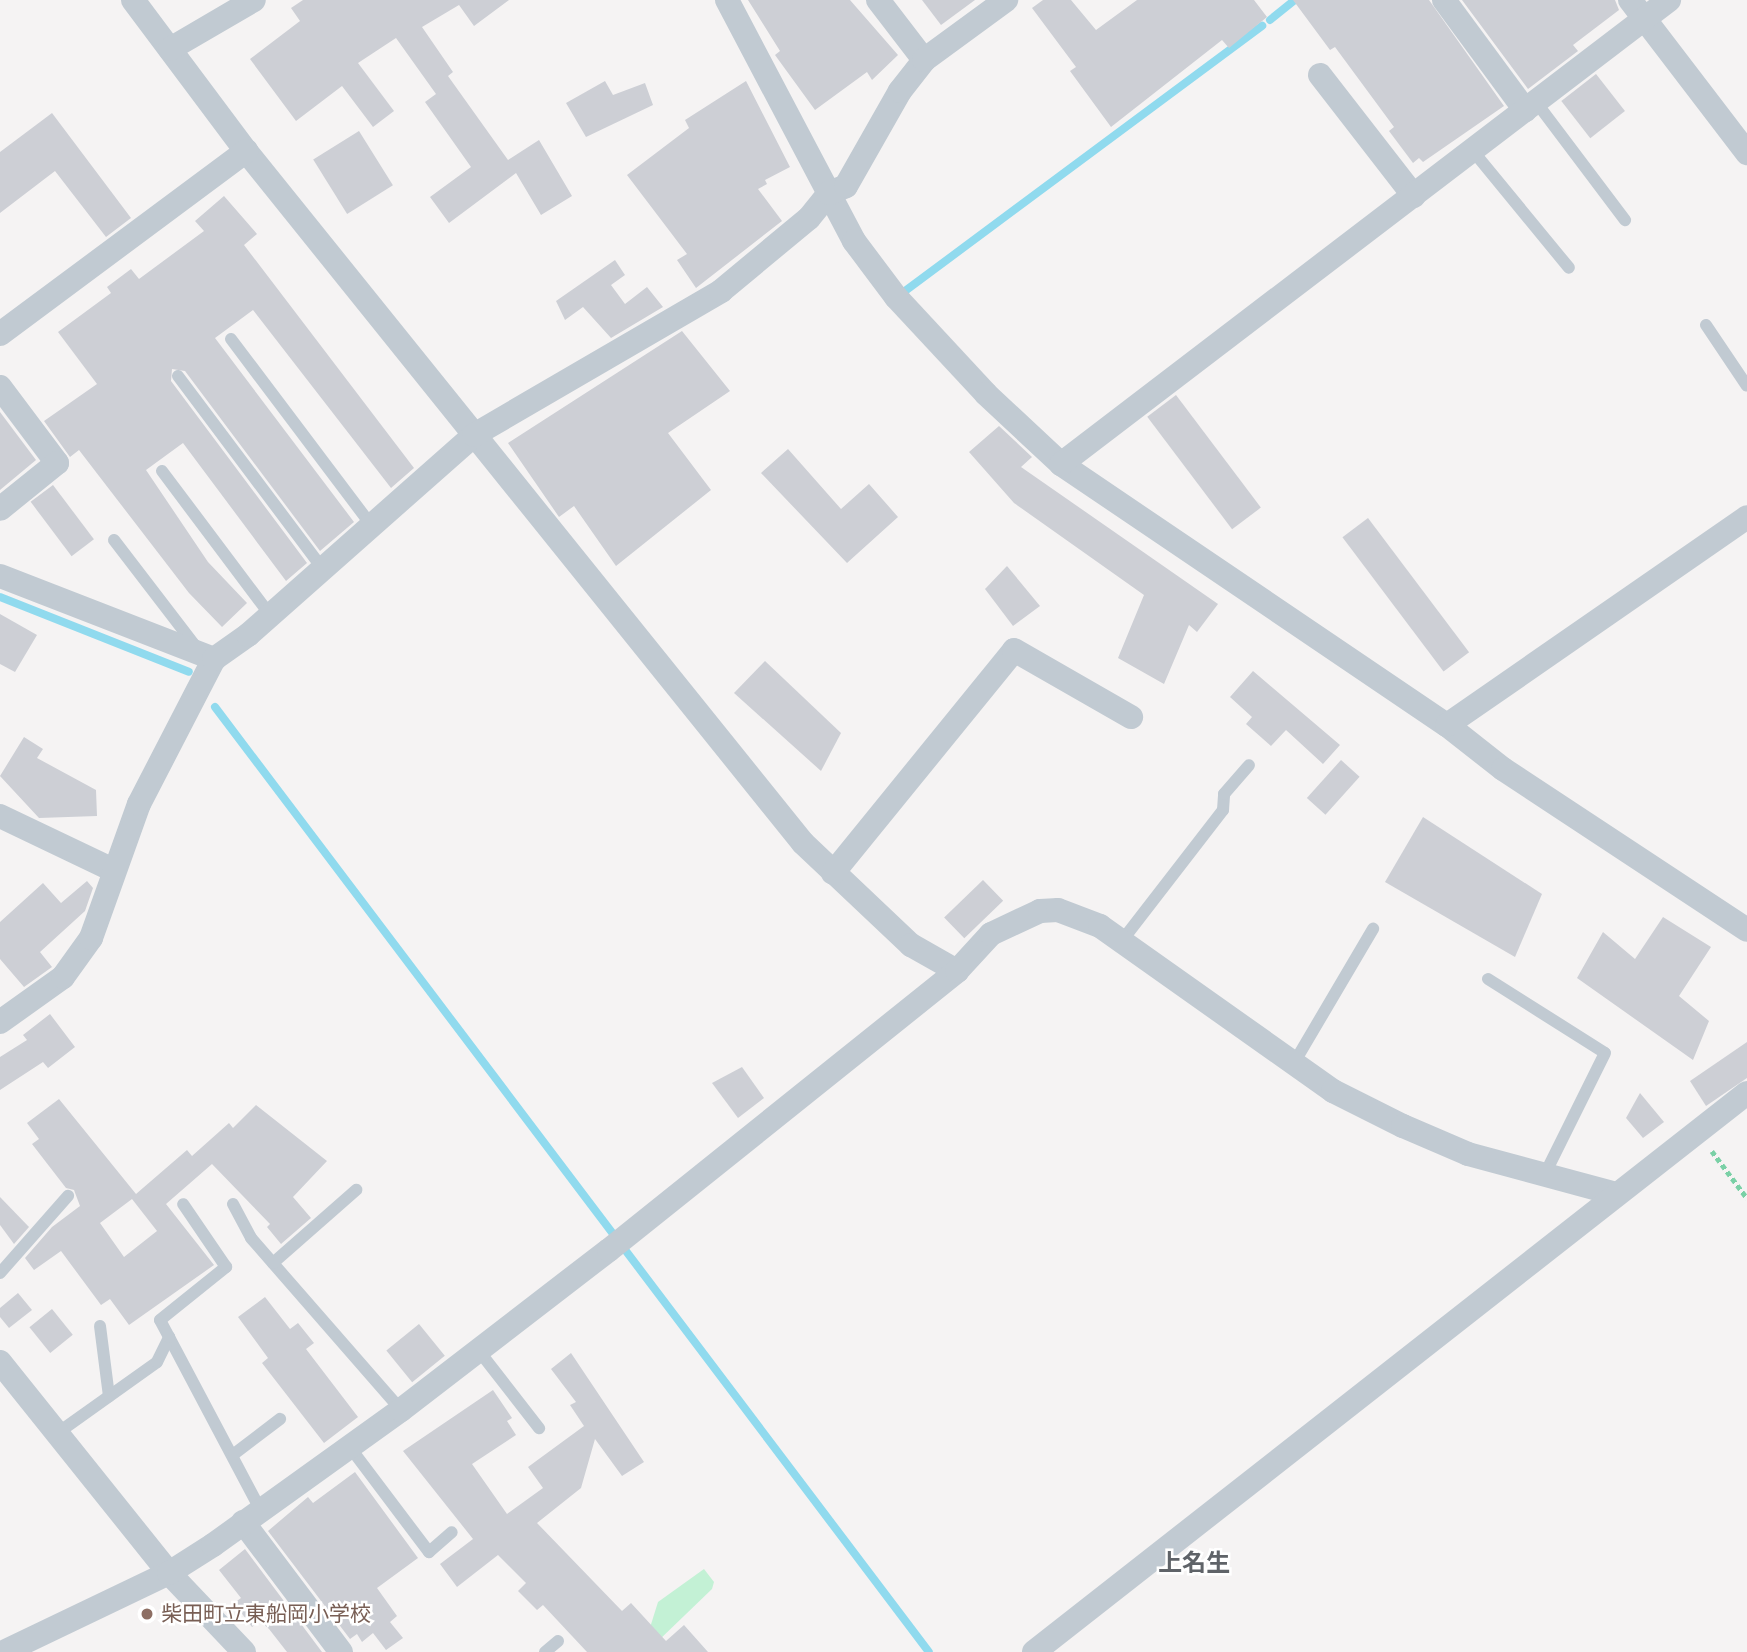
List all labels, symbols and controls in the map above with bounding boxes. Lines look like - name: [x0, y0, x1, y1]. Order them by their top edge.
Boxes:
- district label: 上名生: [1158, 1549, 1230, 1577]
- place label: 柴田町立東船岡小学校: [161, 1601, 371, 1627]
- marker: 柴田町立東船岡小学校: [139, 1606, 155, 1622]

